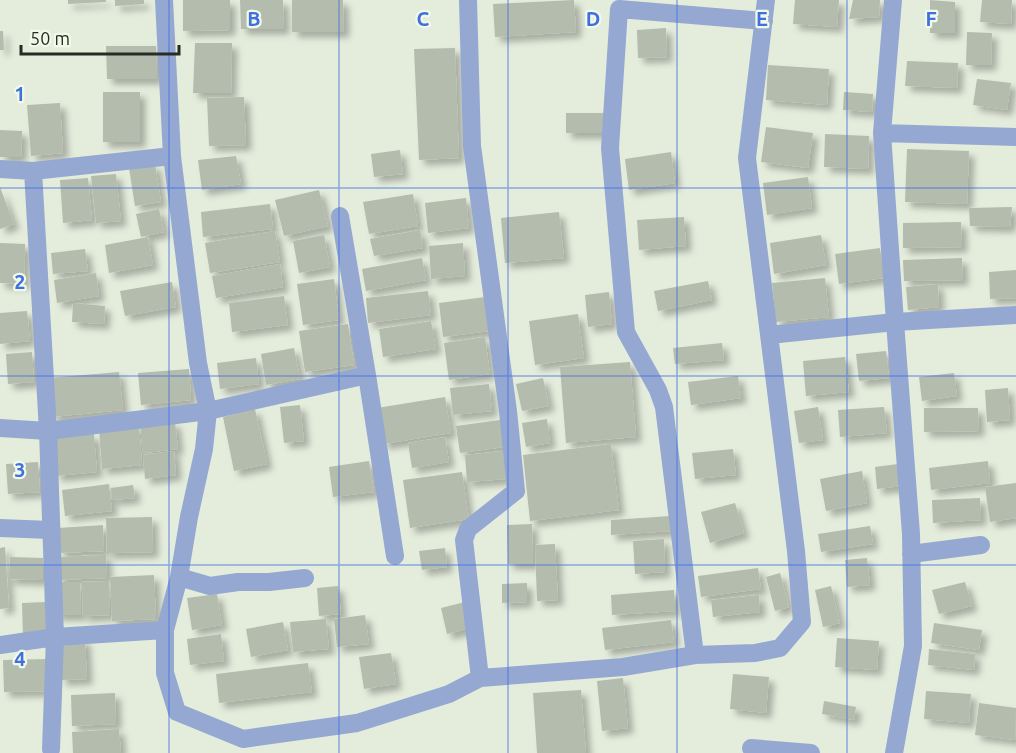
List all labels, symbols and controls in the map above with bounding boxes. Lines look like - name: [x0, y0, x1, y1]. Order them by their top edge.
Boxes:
- text: B: [247, 7, 261, 30]
- text: C: [417, 7, 430, 30]
- text: D: [586, 7, 600, 30]
- text: E: [756, 7, 768, 30]
- text: F: [925, 7, 937, 30]
- scale bar: [21, 18, 178, 56]
- text: 50 m: [30, 28, 70, 48]
- text: 1: [14, 82, 26, 105]
- text: 2: [14, 270, 26, 293]
- text: 3: [14, 458, 26, 481]
- text: 4: [14, 647, 26, 670]

